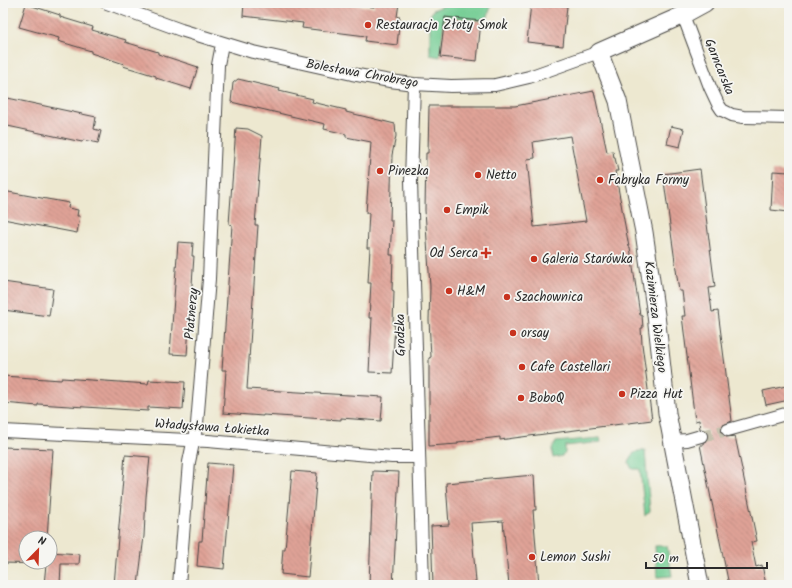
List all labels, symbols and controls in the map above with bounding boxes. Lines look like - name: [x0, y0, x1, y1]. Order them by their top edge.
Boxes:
- place label: Restauracja Złoty Smok: [376, 15, 508, 36]
- marker: Restauracja Złoty Smok: [363, 20, 373, 30]
- street label: Garncarska: [698, 36, 740, 98]
- street label: Bolesława Chrobrego: [304, 54, 420, 94]
- place label: Pinezka: [388, 161, 429, 182]
- place label: Netto: [486, 165, 517, 186]
- marker: Pinezka: [375, 166, 385, 176]
- marker: Netto: [473, 170, 483, 180]
- place label: Fabryka Formy: [608, 170, 690, 191]
- marker: Fabryka Formy: [595, 175, 605, 185]
- place label: Empik: [455, 200, 489, 221]
- marker: Empik: [442, 205, 452, 215]
- place label: Od Serca: [429, 243, 478, 264]
- marker: Od Serca: [481, 248, 491, 258]
- place label: Galeria Starówka: [542, 249, 633, 270]
- marker: Galeria Starówka: [529, 254, 539, 264]
- street label: Kazimierza Wielkiego: [638, 260, 672, 374]
- place label: H&M: [457, 281, 486, 302]
- street label: Płatnerzy: [179, 286, 205, 341]
- marker: H&M: [444, 286, 454, 296]
- place label: Szachownica: [515, 287, 583, 308]
- marker: Szachownica: [502, 292, 512, 302]
- street label: Grodzka: [390, 314, 412, 356]
- place label: orsay: [521, 323, 550, 344]
- marker: orsay: [508, 328, 518, 338]
- place label: Cafe Castellari: [530, 357, 611, 378]
- marker: Cafe Castellari: [517, 362, 527, 372]
- place label: Pizza Hut: [630, 384, 684, 405]
- place label: BoboQ: [529, 388, 564, 409]
- marker: Pizza Hut: [617, 389, 627, 399]
- marker: BoboQ: [516, 393, 526, 403]
- street label: Władysława Łokietka: [154, 414, 270, 442]
- north arrow: [18, 530, 58, 570]
- text: N: [35, 532, 48, 551]
- scale bar: [646, 544, 767, 570]
- place label: Lemon Sushi: [540, 547, 611, 568]
- text: 50 m: [652, 549, 679, 568]
- marker: Lemon Sushi: [527, 552, 537, 562]

